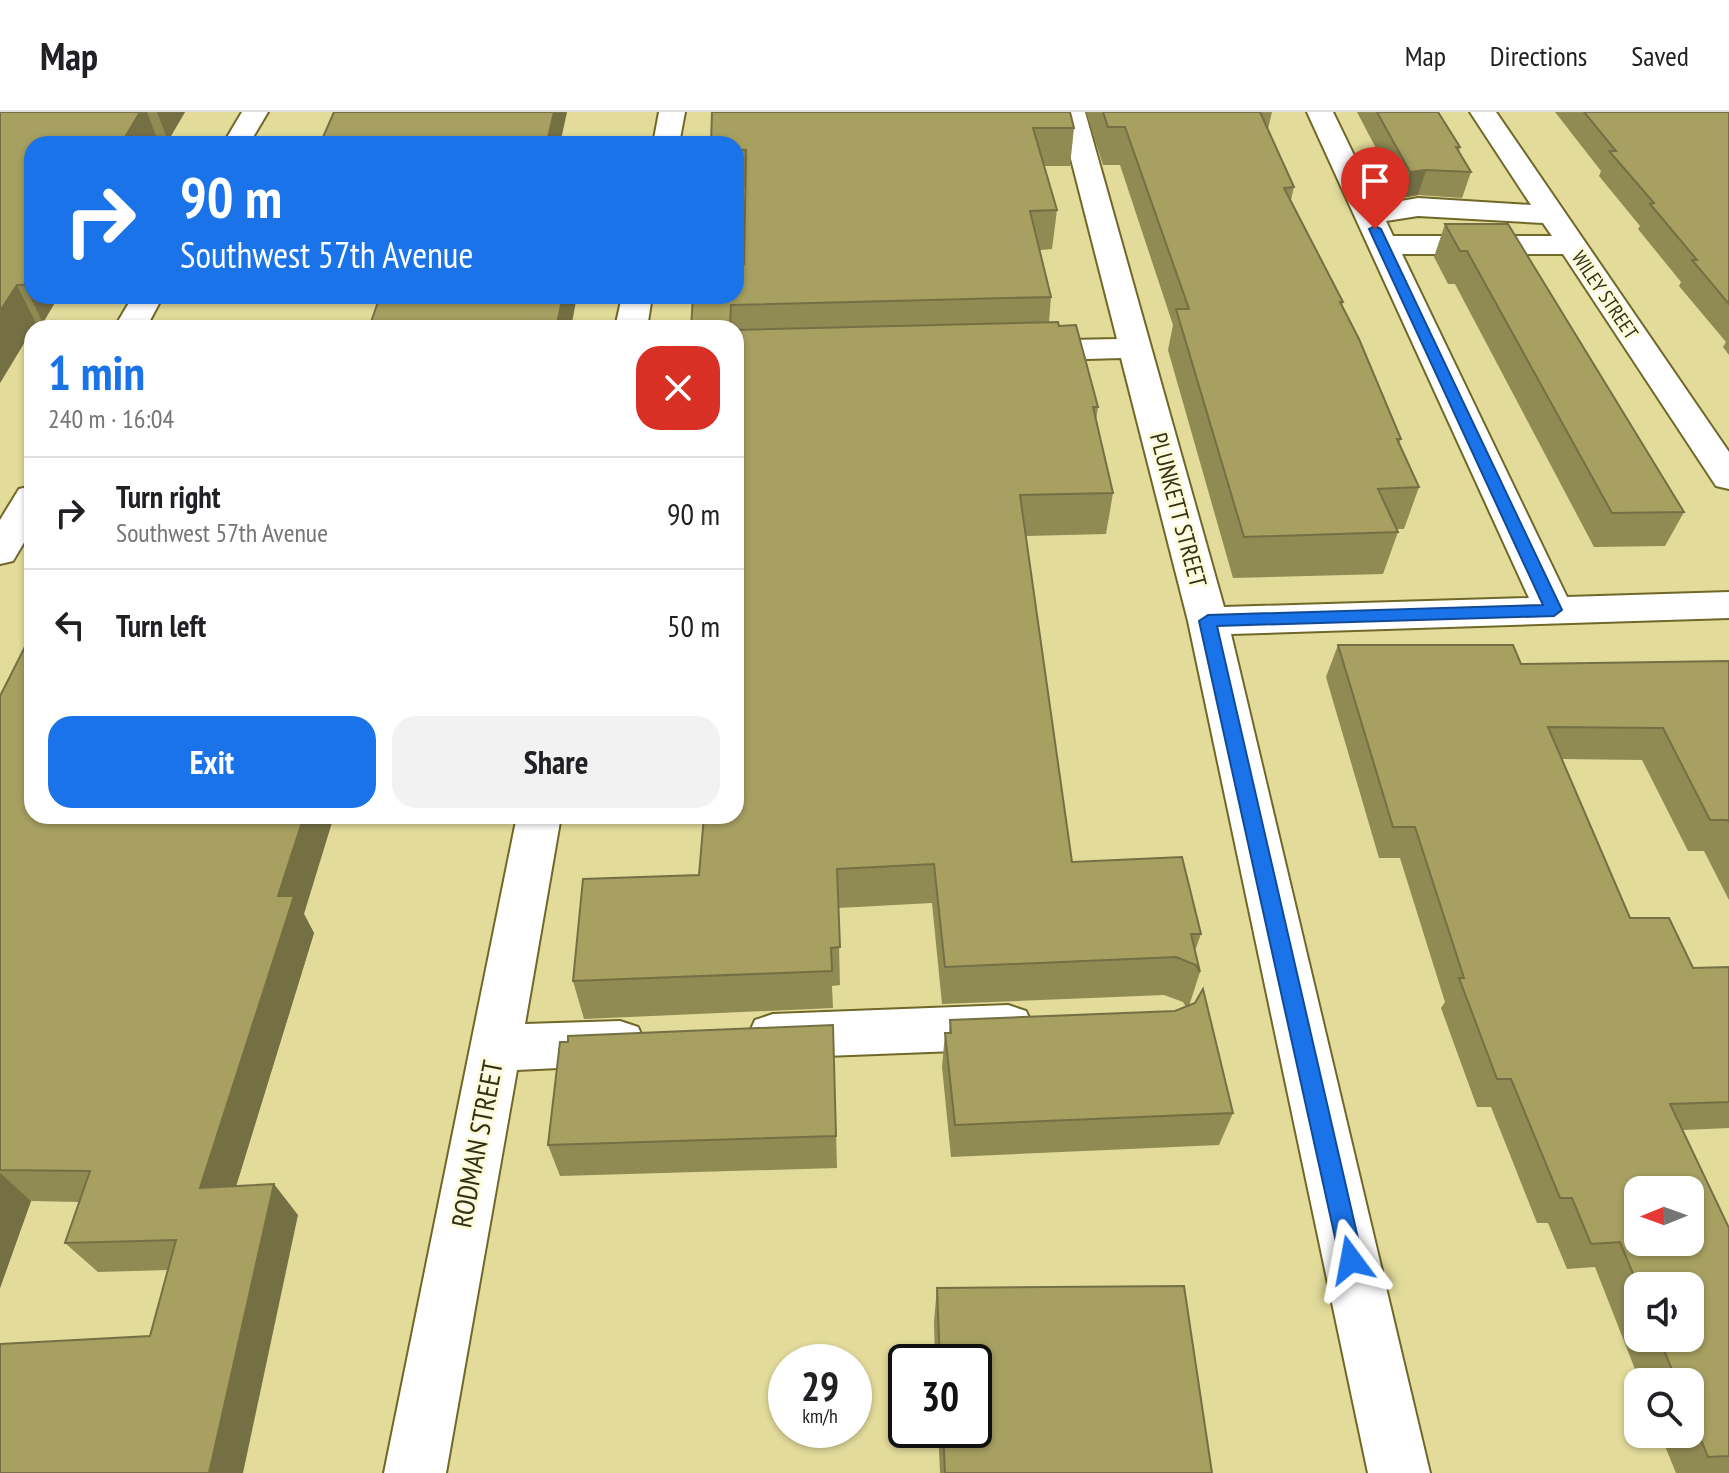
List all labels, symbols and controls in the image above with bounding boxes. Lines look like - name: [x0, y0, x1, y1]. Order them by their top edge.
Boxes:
- text: Map: [40, 31, 98, 80]
- text: Map: [1405, 37, 1446, 74]
- text: Directions: [1490, 37, 1587, 74]
- text: Saved: [1631, 37, 1689, 74]
- pin: [1341, 147, 1409, 229]
- icon: arrive: [1353, 159, 1397, 203]
- text: 90 m: [180, 161, 282, 233]
- icon: right: [48, 168, 152, 272]
- text: Southwest 57th Avenue: [180, 231, 473, 278]
- street label: WILEY STREET: [1566, 246, 1644, 344]
- text: 1 min: [48, 341, 145, 403]
- button: close: [636, 346, 720, 430]
- text: 240 m · 16:04: [48, 402, 174, 435]
- street label: PLUNKETT STREET: [1143, 429, 1214, 591]
- text: Turn right: [116, 477, 220, 516]
- icon: right: [48, 491, 92, 535]
- text: 90 m: [667, 494, 720, 533]
- text: Southwest 57th Avenue: [116, 516, 328, 549]
- icon: left: [48, 603, 92, 647]
- text: Turn left: [116, 606, 206, 645]
- text: 50 m: [667, 606, 720, 645]
- button: Exit: [48, 716, 376, 808]
- button: Share: [392, 716, 720, 808]
- street label: RODMAN STREET: [442, 1057, 511, 1231]
- north arrow: [1624, 1176, 1704, 1256]
- map controls: [1624, 1176, 1704, 1448]
- position arrow: [1309, 1218, 1393, 1302]
- button: sound: [1624, 1272, 1704, 1352]
- speed limit sign: 30: [888, 1344, 992, 1448]
- text: 29: [801, 1360, 839, 1412]
- button: search: [1624, 1368, 1704, 1448]
- text: km/h: [802, 1403, 838, 1429]

